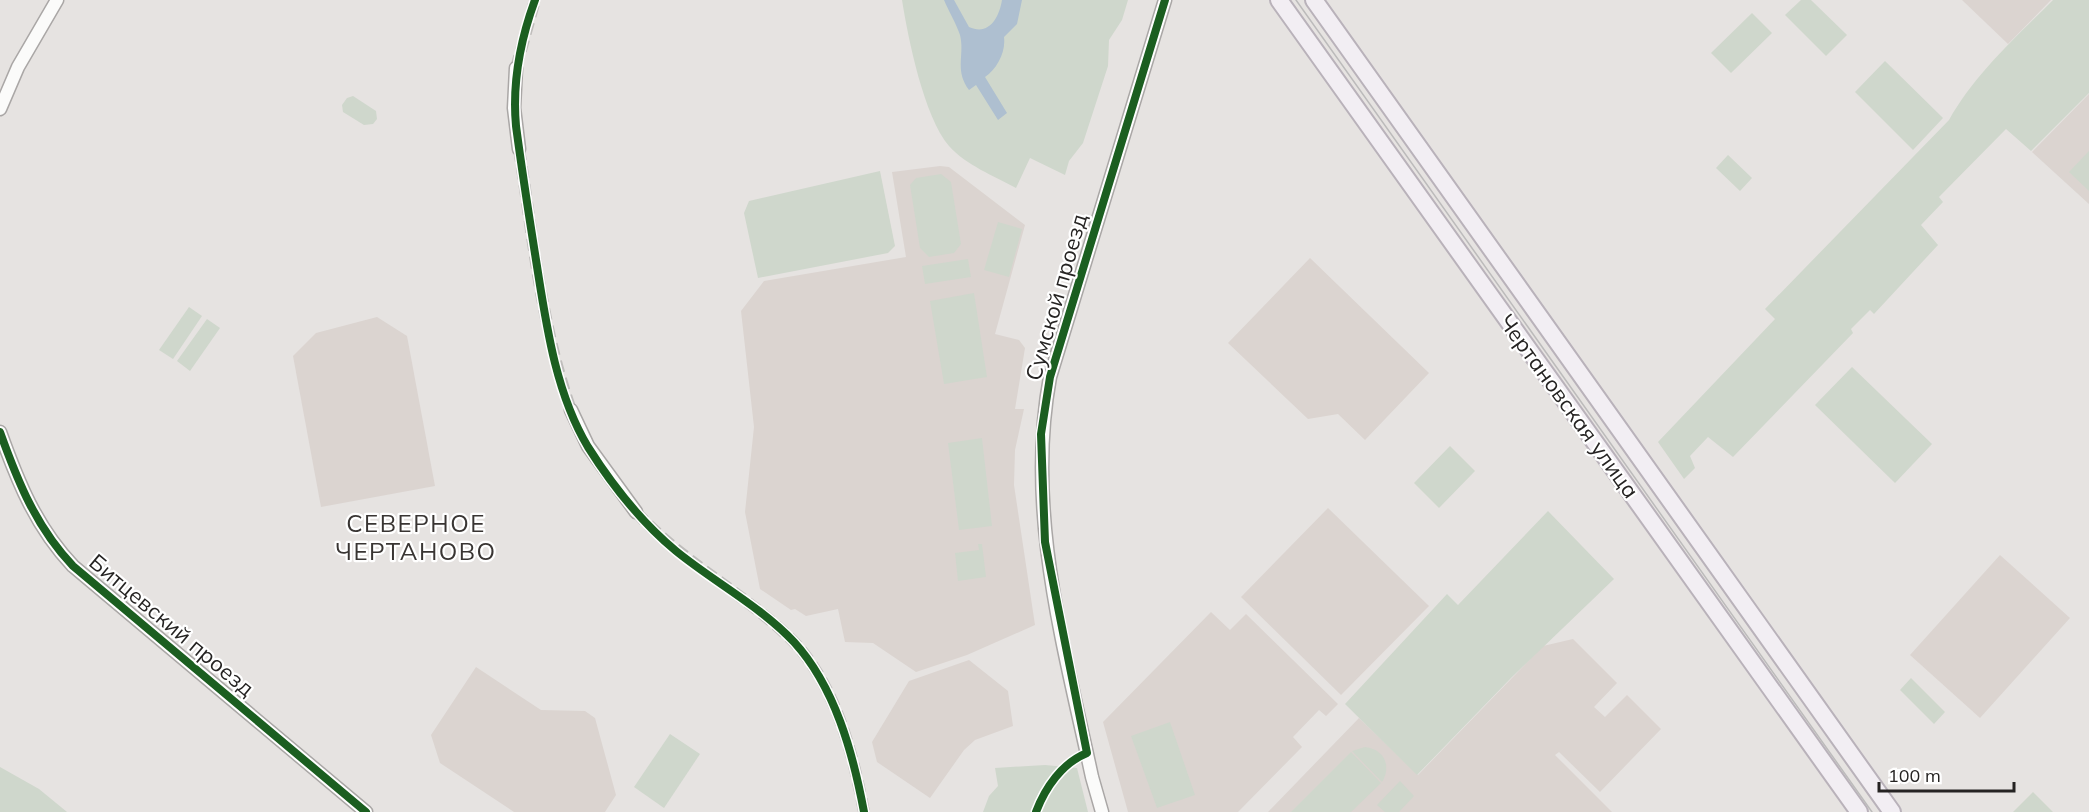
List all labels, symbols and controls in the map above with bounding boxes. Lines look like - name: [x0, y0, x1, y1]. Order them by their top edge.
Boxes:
- street label: Сумской проезд: [1019, 210, 1093, 384]
- street label: Чертановская улица: [1493, 308, 1645, 504]
- district label: СЕВЕРНОЕ ЧЕРТАНОВО: [335, 508, 497, 566]
- street label: Битцевский проезд: [84, 548, 260, 702]
- scale bar: [1879, 755, 2014, 793]
- text: 100 m: [1888, 764, 1941, 787]

